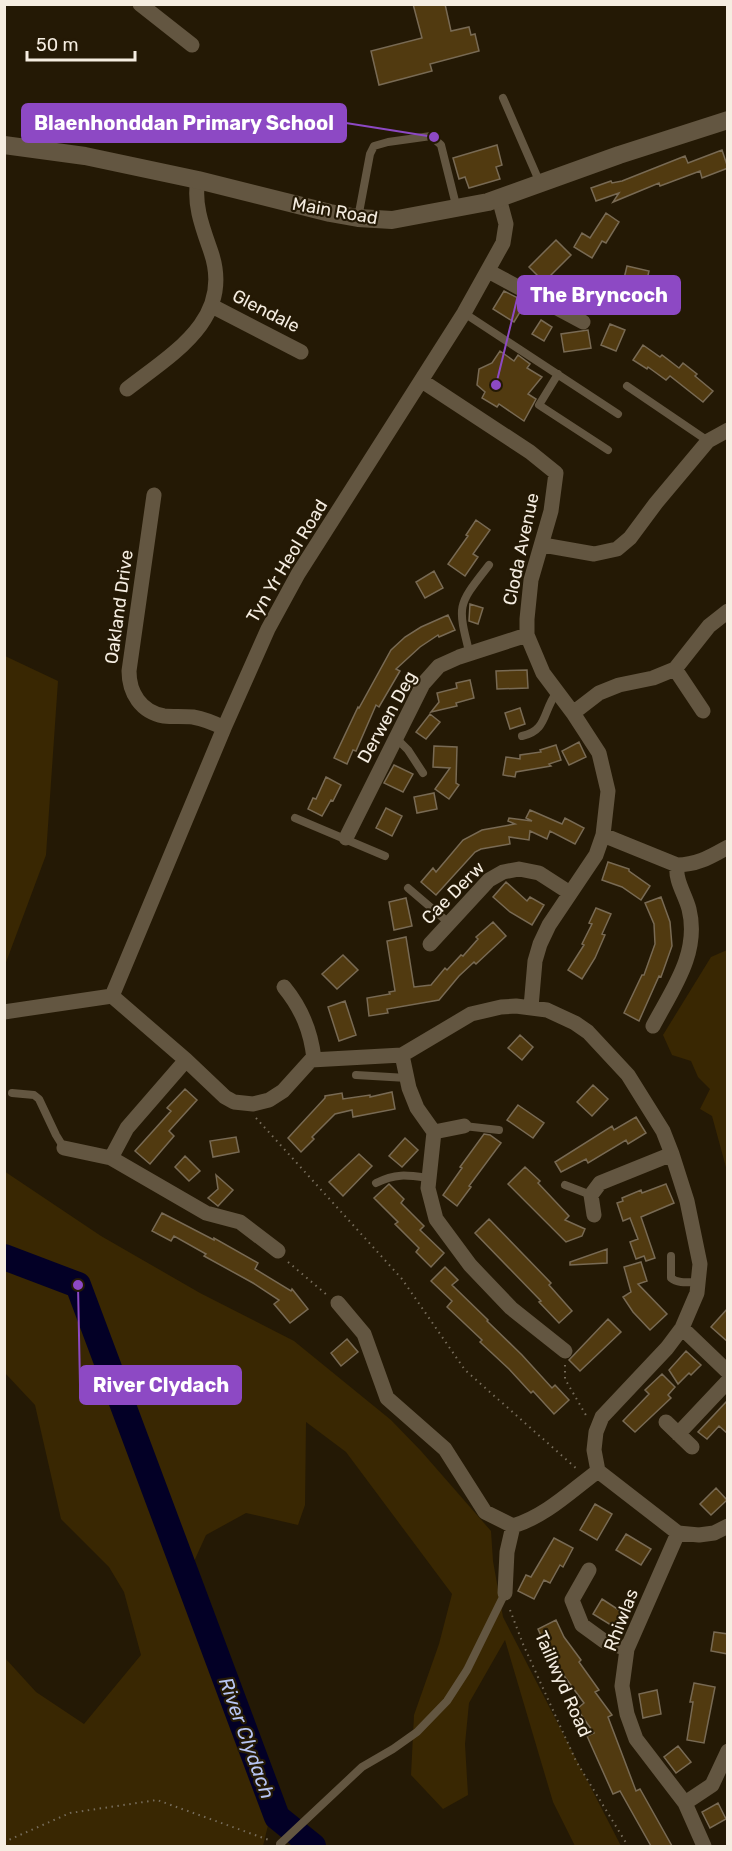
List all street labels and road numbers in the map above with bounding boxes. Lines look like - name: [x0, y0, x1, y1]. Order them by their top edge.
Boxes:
- street label: Main Road: [290, 193, 380, 229]
- street label: Glendale: [229, 285, 303, 337]
- street label: Cloda Avenue: [498, 491, 544, 607]
- street label: Tyn Yr Heol Road: [242, 495, 332, 627]
- street label: Oakland Drive: [100, 548, 138, 666]
- street label: Derwen Deg: [353, 667, 421, 767]
- street label: Cae Derw: [417, 857, 489, 929]
- street label: Rhiwlas: [599, 1586, 643, 1654]
- street label: Taillwyd Road: [530, 1628, 596, 1740]

